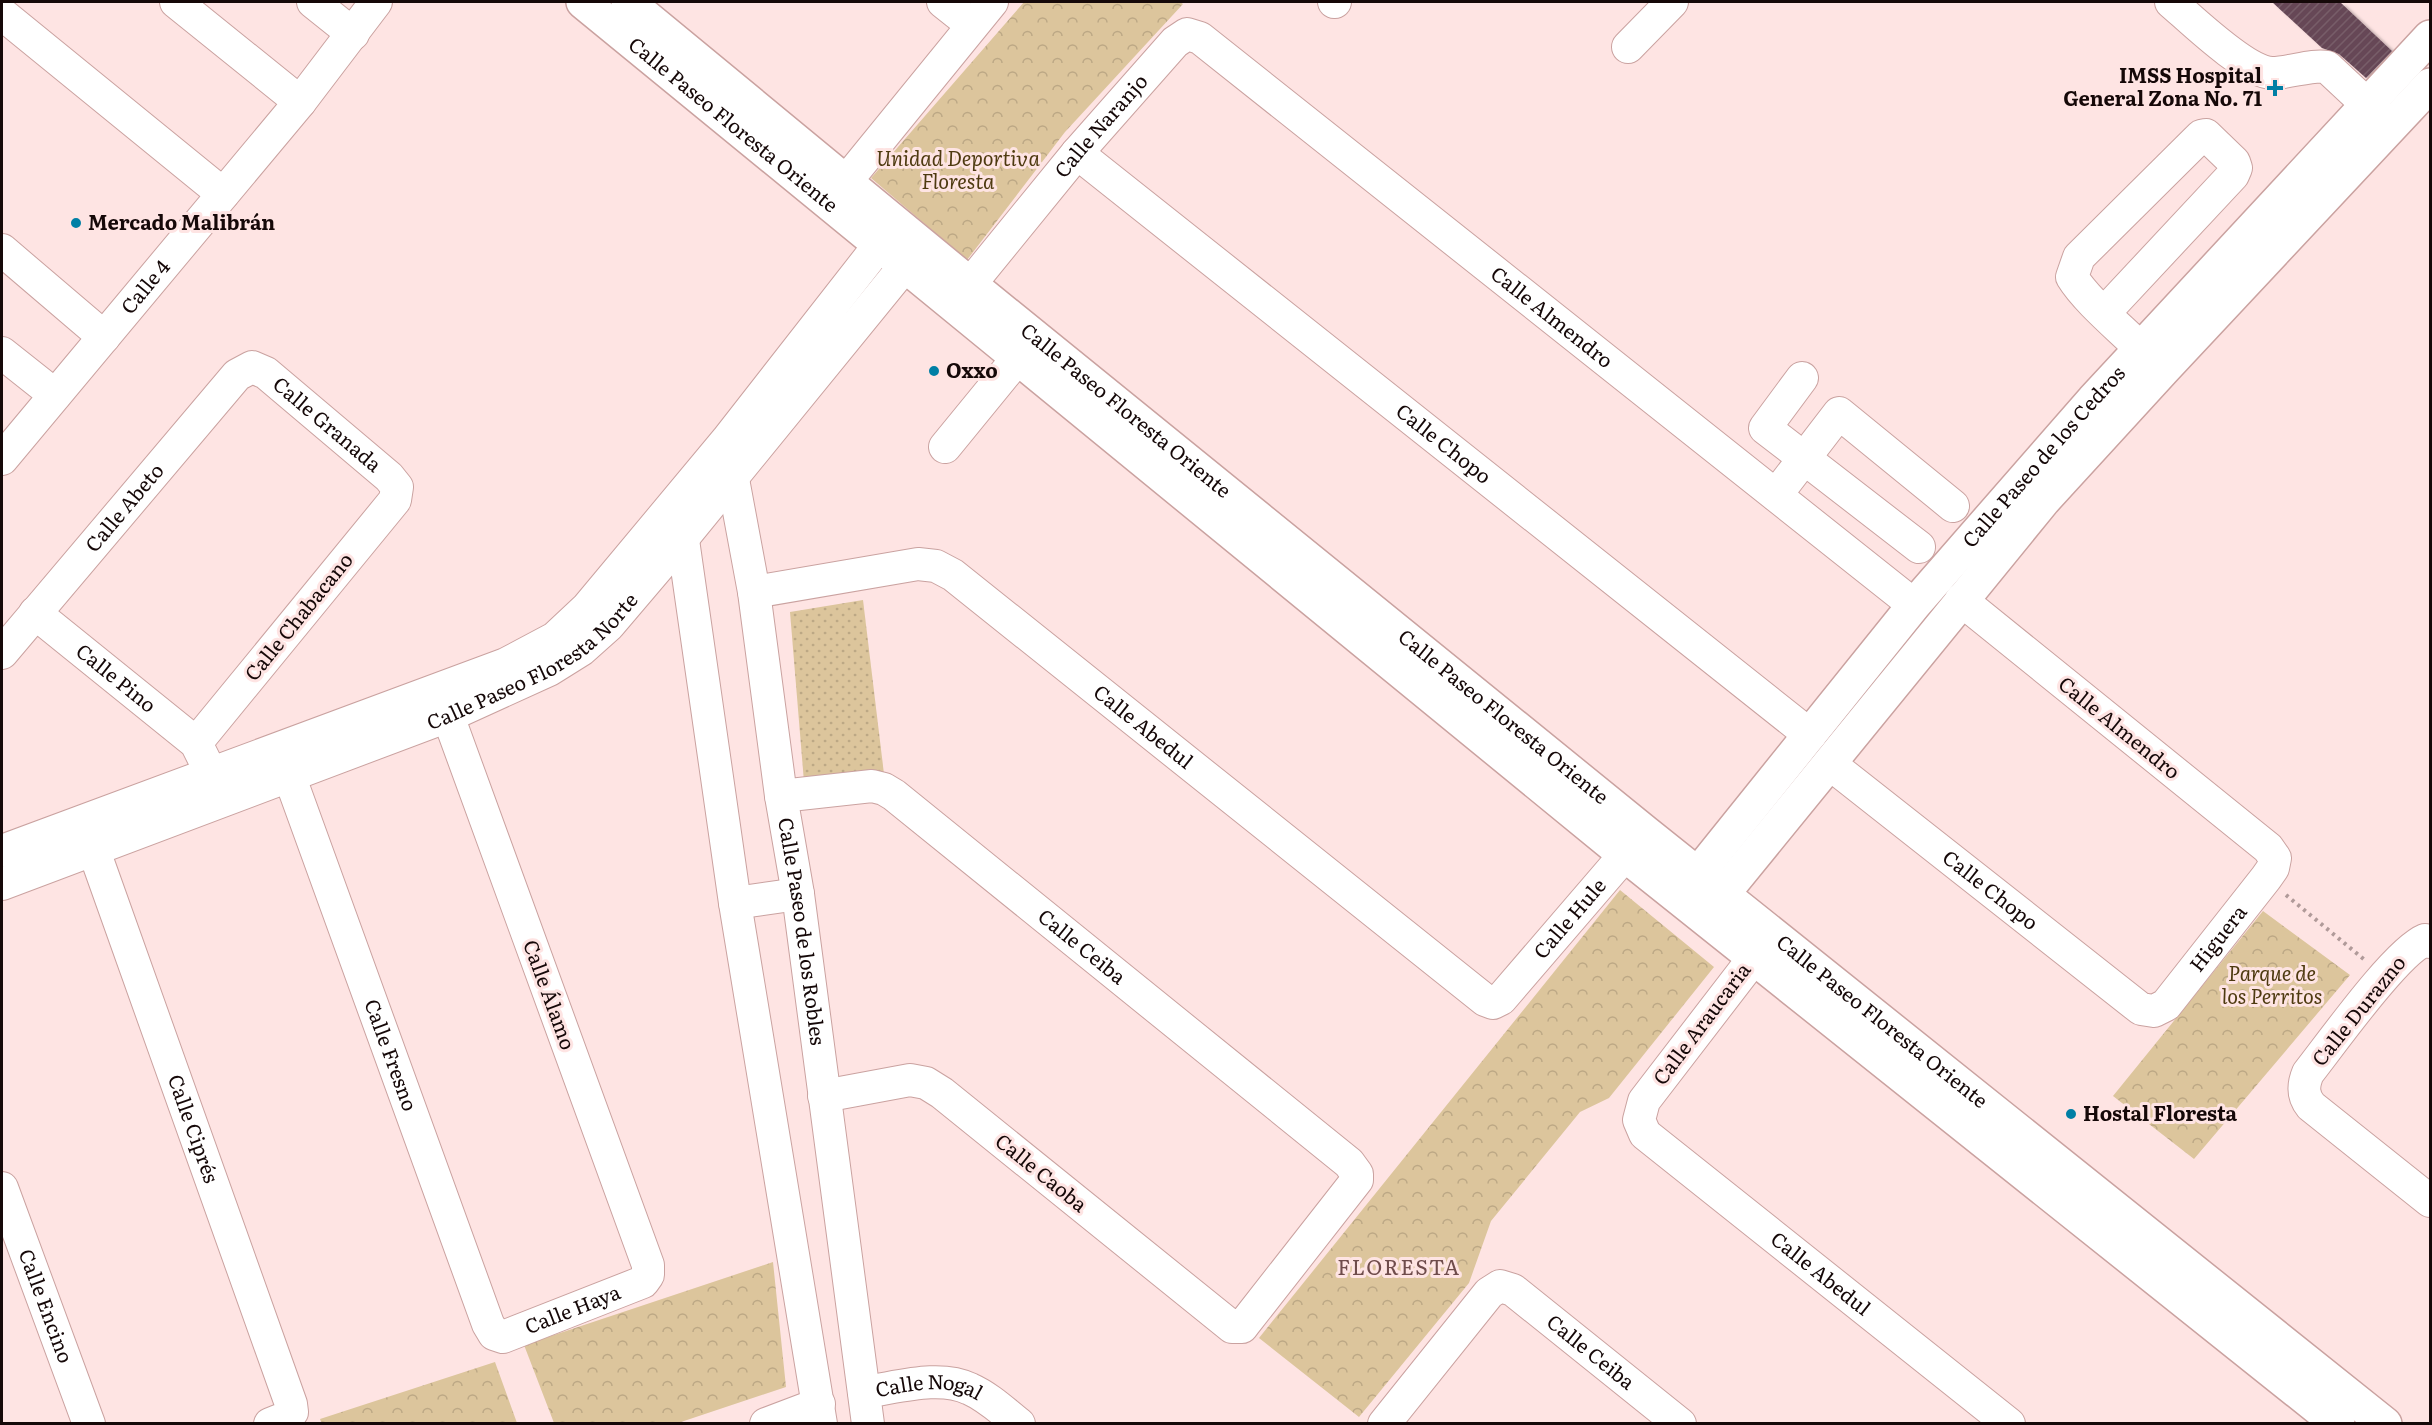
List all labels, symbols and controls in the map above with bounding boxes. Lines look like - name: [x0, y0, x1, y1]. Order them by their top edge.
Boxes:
- street label: Calle Paseo Floresta Oriente: [623, 28, 846, 218]
- place label: IMSS Hospital General Zona No. 71: [2063, 59, 2262, 112]
- street label: Calle Naranjo: [1046, 66, 1154, 183]
- marker: IMSS Hospital General Zona No. 71: [2266, 79, 2284, 97]
- park label: Unidad Deportiva Floresta: [876, 142, 1040, 195]
- place label: Mercado Malibrán: [88, 206, 275, 236]
- marker: Mercado Malibrán: [69, 216, 83, 230]
- street label: Calle 4: [112, 252, 176, 320]
- street label: Calle Almendro: [1485, 258, 1621, 374]
- street label: Calle Paseo Floresta Oriente: [1015, 314, 1239, 504]
- place label: Oxxo: [946, 354, 998, 384]
- street label: Calle Paseo de los Cedros: [1954, 358, 2131, 553]
- marker: Oxxo: [927, 364, 941, 378]
- street label: Calle Granada: [267, 368, 389, 478]
- street label: Calle Chopo: [1391, 395, 1499, 490]
- street label: Calle Abeto: [77, 456, 170, 558]
- street label: Calle Chabacano: [236, 545, 359, 686]
- street label: Calle Paseo Floresta Norte: [422, 585, 644, 736]
- street label: Calle Paseo Floresta Oriente: [1393, 621, 1616, 810]
- street label: Calle Pino: [71, 635, 164, 719]
- street label: Calle Almendro: [2053, 668, 2188, 785]
- street label: Calle Abedul: [1088, 676, 1201, 775]
- street label: Calle Paseo de los Robles: [772, 815, 835, 1047]
- street label: Calle Chopo: [1937, 841, 2046, 936]
- street label: Calle Hule: [1525, 870, 1612, 964]
- street label: Higuera: [2181, 897, 2253, 977]
- street label: Calle Ceiba: [1032, 900, 1134, 990]
- street label: Calle Paseo Floresta Oriente: [1771, 926, 1995, 1114]
- street label: Calle Álamo: [517, 935, 585, 1054]
- street label: Calle Durazno: [2303, 948, 2412, 1072]
- street label: Calle Araucaria: [1644, 955, 1757, 1090]
- park label: Parque de los Perritos: [2222, 957, 2322, 1010]
- street label: Calle Fresno: [358, 994, 427, 1115]
- street label: Calle Ciprés: [162, 1070, 228, 1186]
- place label: Hostal Floresta: [2083, 1097, 2238, 1127]
- marker: Hostal Floresta: [2064, 1107, 2078, 1121]
- street label: Calle Caoba: [990, 1125, 1095, 1218]
- street label: Calle Abedul: [1765, 1223, 1878, 1322]
- street label: Calle Encino: [13, 1244, 82, 1367]
- district label: FLORESTA: [1337, 1250, 1461, 1281]
- street label: Calle Haya: [520, 1275, 625, 1340]
- street label: Calle Ceiba: [1541, 1306, 1643, 1396]
- street label: Calle Nogal: [873, 1365, 990, 1406]

